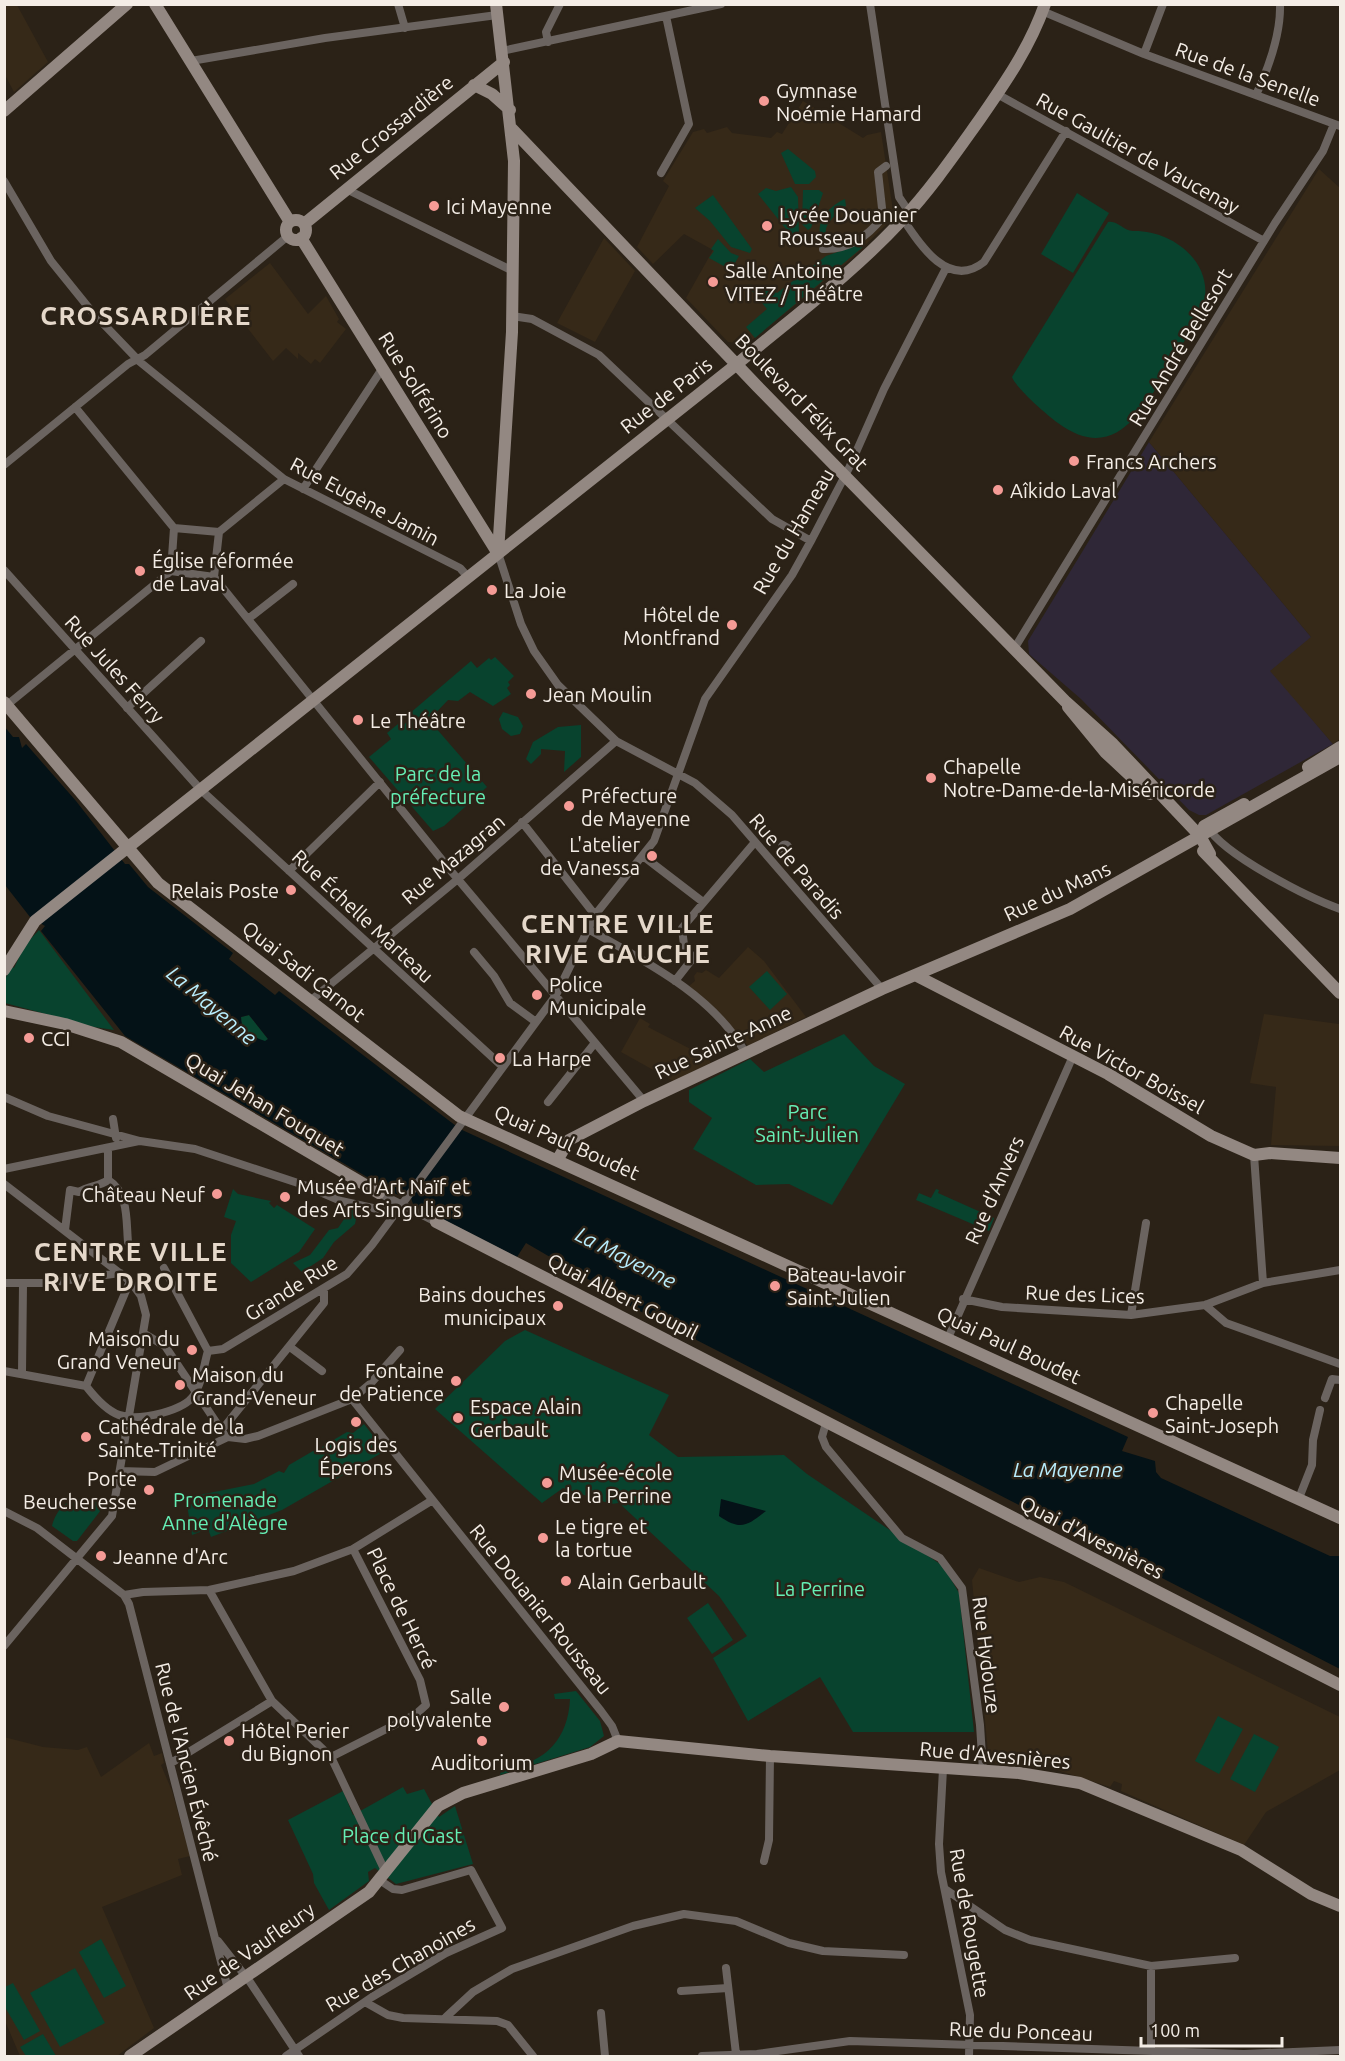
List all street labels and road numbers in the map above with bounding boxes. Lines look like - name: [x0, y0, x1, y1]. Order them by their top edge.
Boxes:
- street label: Rue de la Senelle: [1172, 37, 1324, 111]
- street label: Rue Crossardière: [325, 70, 457, 184]
- street label: Rue Gaultier de Vaucenay: [1032, 88, 1244, 219]
- street label: Rue André Bellesort: [1124, 264, 1236, 430]
- street label: Rue Solférino: [374, 328, 458, 442]
- street label: Boulevard Félix Grat: [731, 329, 873, 475]
- street label: Rue de Paris: [616, 352, 716, 438]
- street label: Rue Eugène Jamin: [287, 452, 443, 550]
- street label: Rue du Hameau: [748, 464, 838, 598]
- street label: Rue Jules Ferry: [61, 610, 170, 728]
- street label: Rue Mazagran: [397, 809, 509, 909]
- street label: Rue de Paradis: [745, 809, 849, 923]
- street label: Rue Échelle Marteau: [288, 845, 438, 987]
- street label: Rue du Mans: [1000, 856, 1114, 926]
- street label: Quai Sadi Carnot: [238, 916, 370, 1026]
- street label: Rue Sainte-Anne: [651, 1000, 795, 1084]
- street label: Rue Victor Boissel: [1056, 1020, 1208, 1118]
- street label: Quai Jehan Fouquet: [182, 1048, 349, 1161]
- street label: Quai Paul Boudet: [491, 1100, 643, 1184]
- street label: Rue d'Anvers: [960, 1132, 1028, 1248]
- street label: Quai Albert Goupil: [544, 1248, 702, 1344]
- street label: Grande Rue: [240, 1250, 342, 1326]
- street label: Rue des Lices: [1025, 1280, 1145, 1308]
- street label: Quai Paul Boudet: [933, 1302, 1085, 1389]
- street label: Quai d'Avesnières: [1016, 1491, 1168, 1583]
- street label: Rue Douanier Rousseau: [465, 1519, 617, 1699]
- street label: Place de Hercé: [363, 1543, 441, 1673]
- street label: Rue Hydouze: [968, 1595, 1006, 1715]
- street label: Rue de l'Ancien Évêché: [151, 1660, 223, 1864]
- street label: Rue d'Avesnières: [919, 1737, 1071, 1773]
- street label: Rue de Rougette: [946, 1846, 994, 2000]
- street label: Rue de Vaufleury: [179, 1897, 319, 2005]
- street label: Rue des Chanoines: [321, 1912, 479, 2016]
- street label: Rue du Ponceau: [949, 2017, 1093, 2045]

